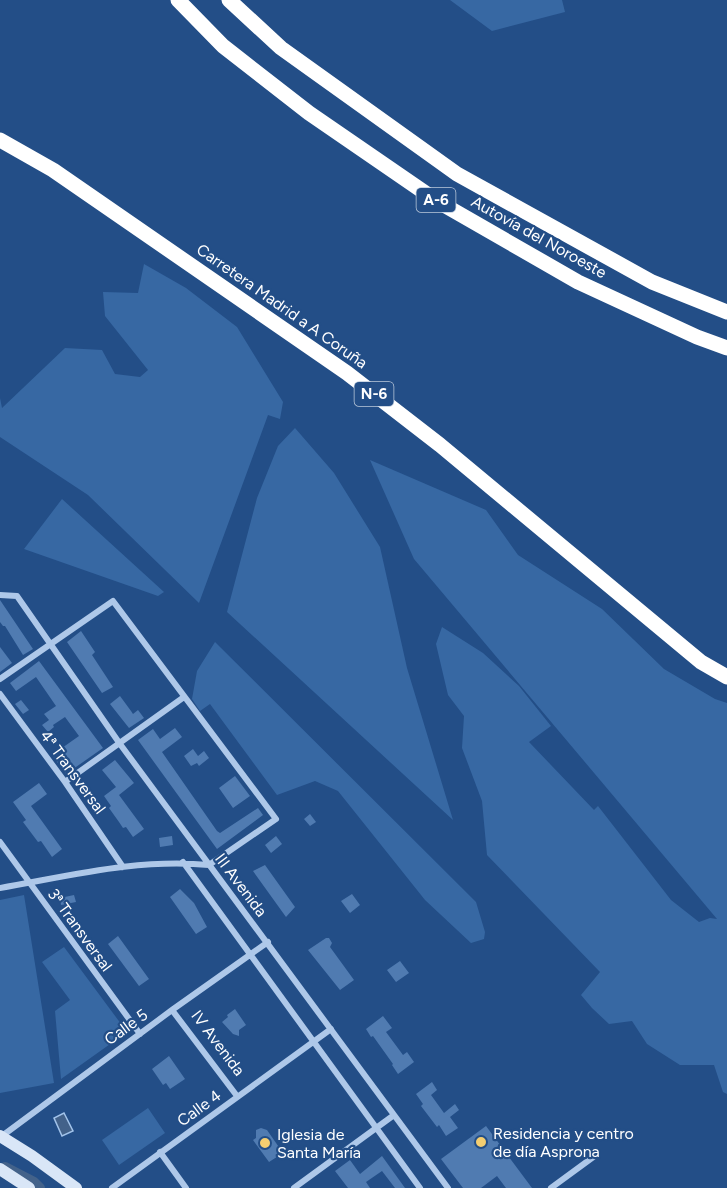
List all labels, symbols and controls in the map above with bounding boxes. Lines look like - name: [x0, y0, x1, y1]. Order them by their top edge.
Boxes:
- road number: A-6: [416, 188, 456, 212]
- street label: Autovía del Noroeste: [468, 192, 610, 282]
- street label: Carretera Madrid a A Coruña: [193, 240, 371, 372]
- road number: N-6: [354, 382, 394, 406]
- street label: 4ª Transversal: [36, 727, 110, 817]
- street label: III Avenida: [211, 849, 271, 921]
- street label: 3ª Transversal: [44, 885, 116, 975]
- street label: Calle 5: [101, 1005, 151, 1049]
- street label: IV Avenida: [187, 1007, 249, 1079]
- street label: Calle 4: [173, 1086, 225, 1130]
- place label: Residencia y centro de día Asprona: [493, 1124, 634, 1161]
- place label: Iglesia de Santa María: [277, 1125, 361, 1162]
- marker: Residencia y centro de día Asprona: [474, 1135, 488, 1149]
- marker: Iglesia de Santa María: [258, 1136, 272, 1150]

